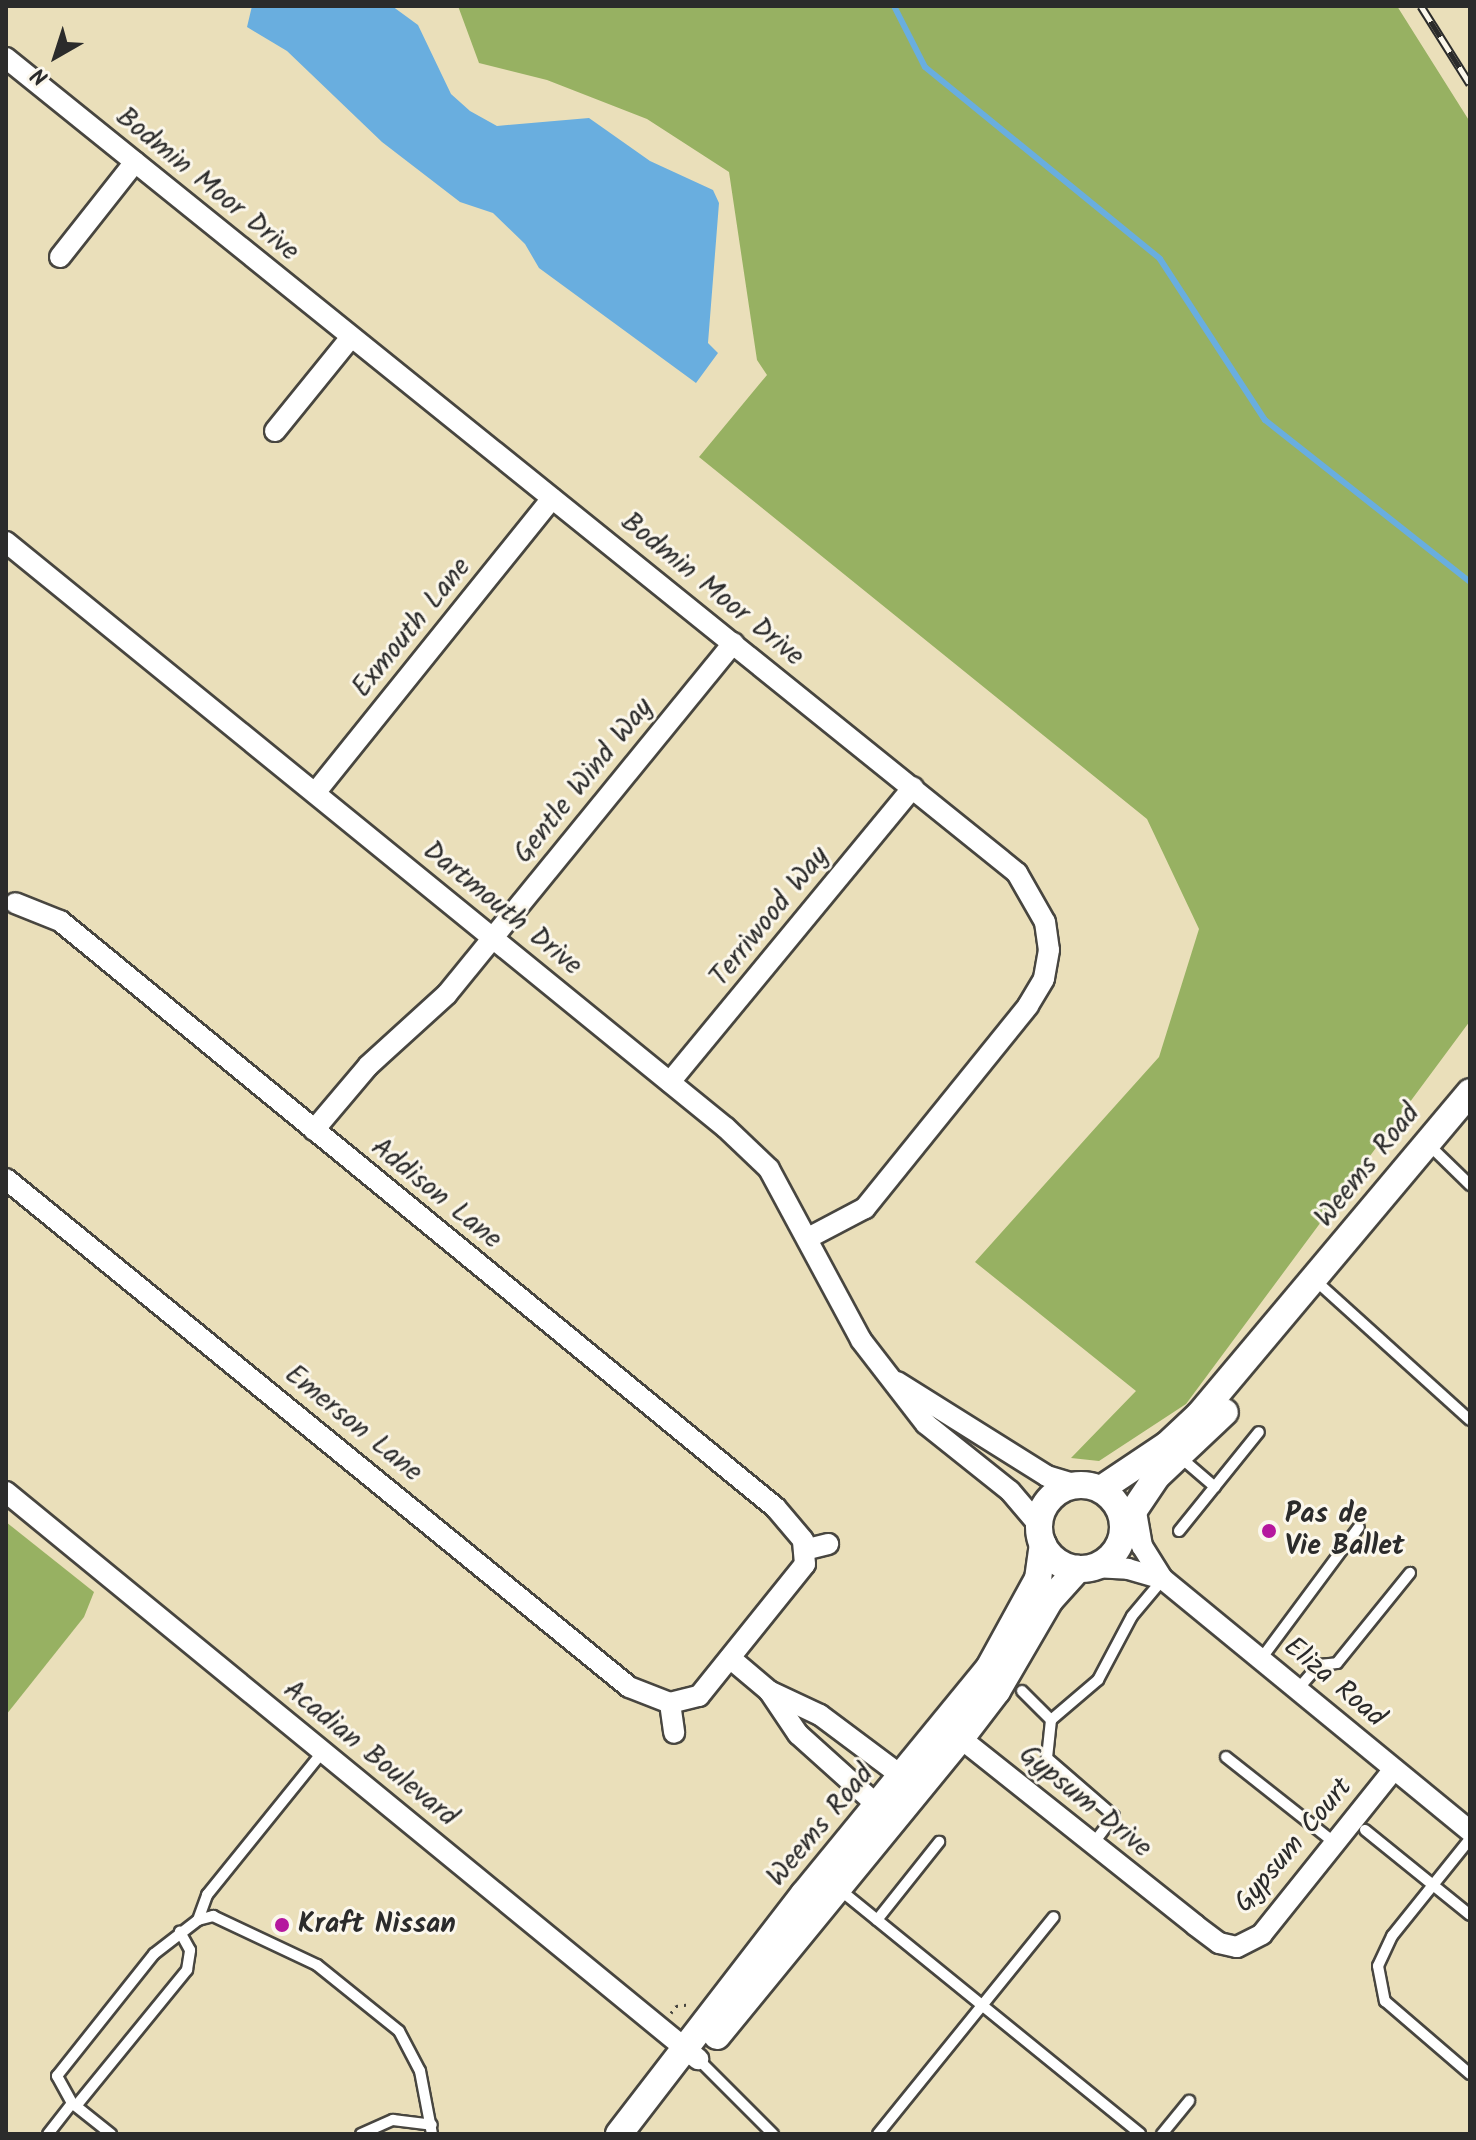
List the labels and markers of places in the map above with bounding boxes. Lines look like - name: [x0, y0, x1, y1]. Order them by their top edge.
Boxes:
- place label: Pas de Vie Ballet: [1285, 1498, 1405, 1564]
- marker: Pas de Vie Ballet: [1260, 1522, 1278, 1540]
- place label: Kraft Nissan: [298, 1908, 456, 1942]
- marker: Kraft Nissan: [273, 1916, 291, 1934]

